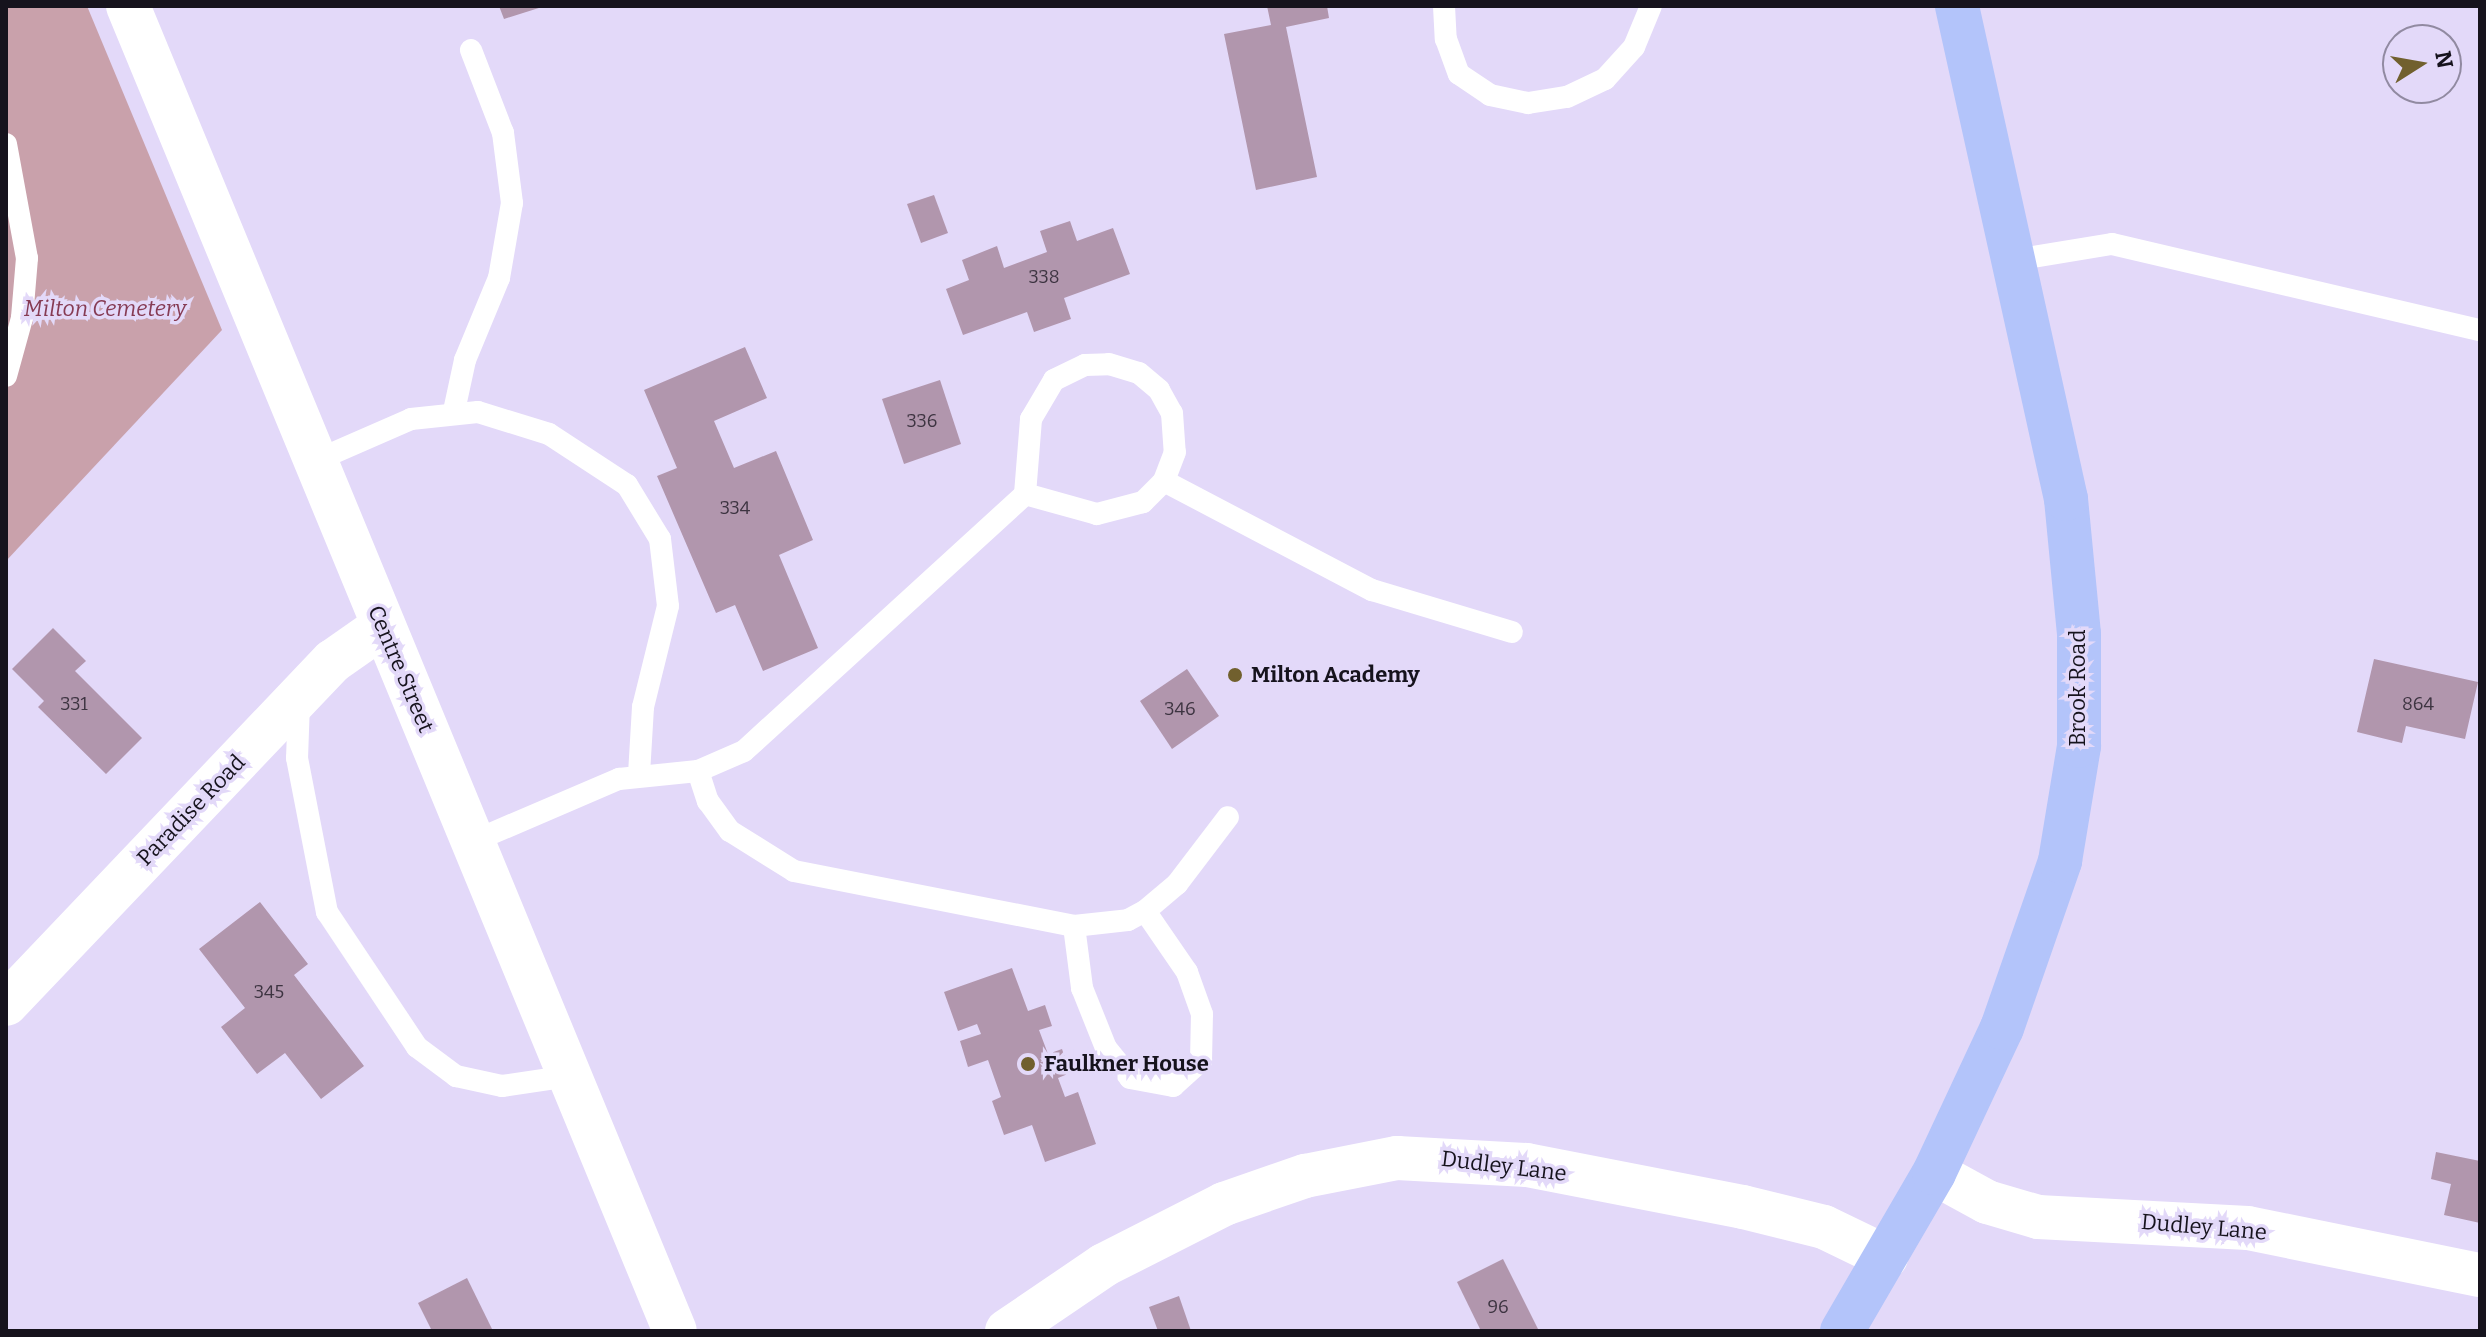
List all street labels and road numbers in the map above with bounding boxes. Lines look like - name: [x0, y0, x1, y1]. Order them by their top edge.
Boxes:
- street label: Centre Street: [362, 602, 440, 736]
- street label: Brook Road: [2065, 630, 2091, 746]
- street label: Paradise Road: [132, 749, 250, 871]
- street label: Dudley Lane: [1440, 1145, 1568, 1187]
- street label: Dudley Lane: [2140, 1208, 2268, 1246]

